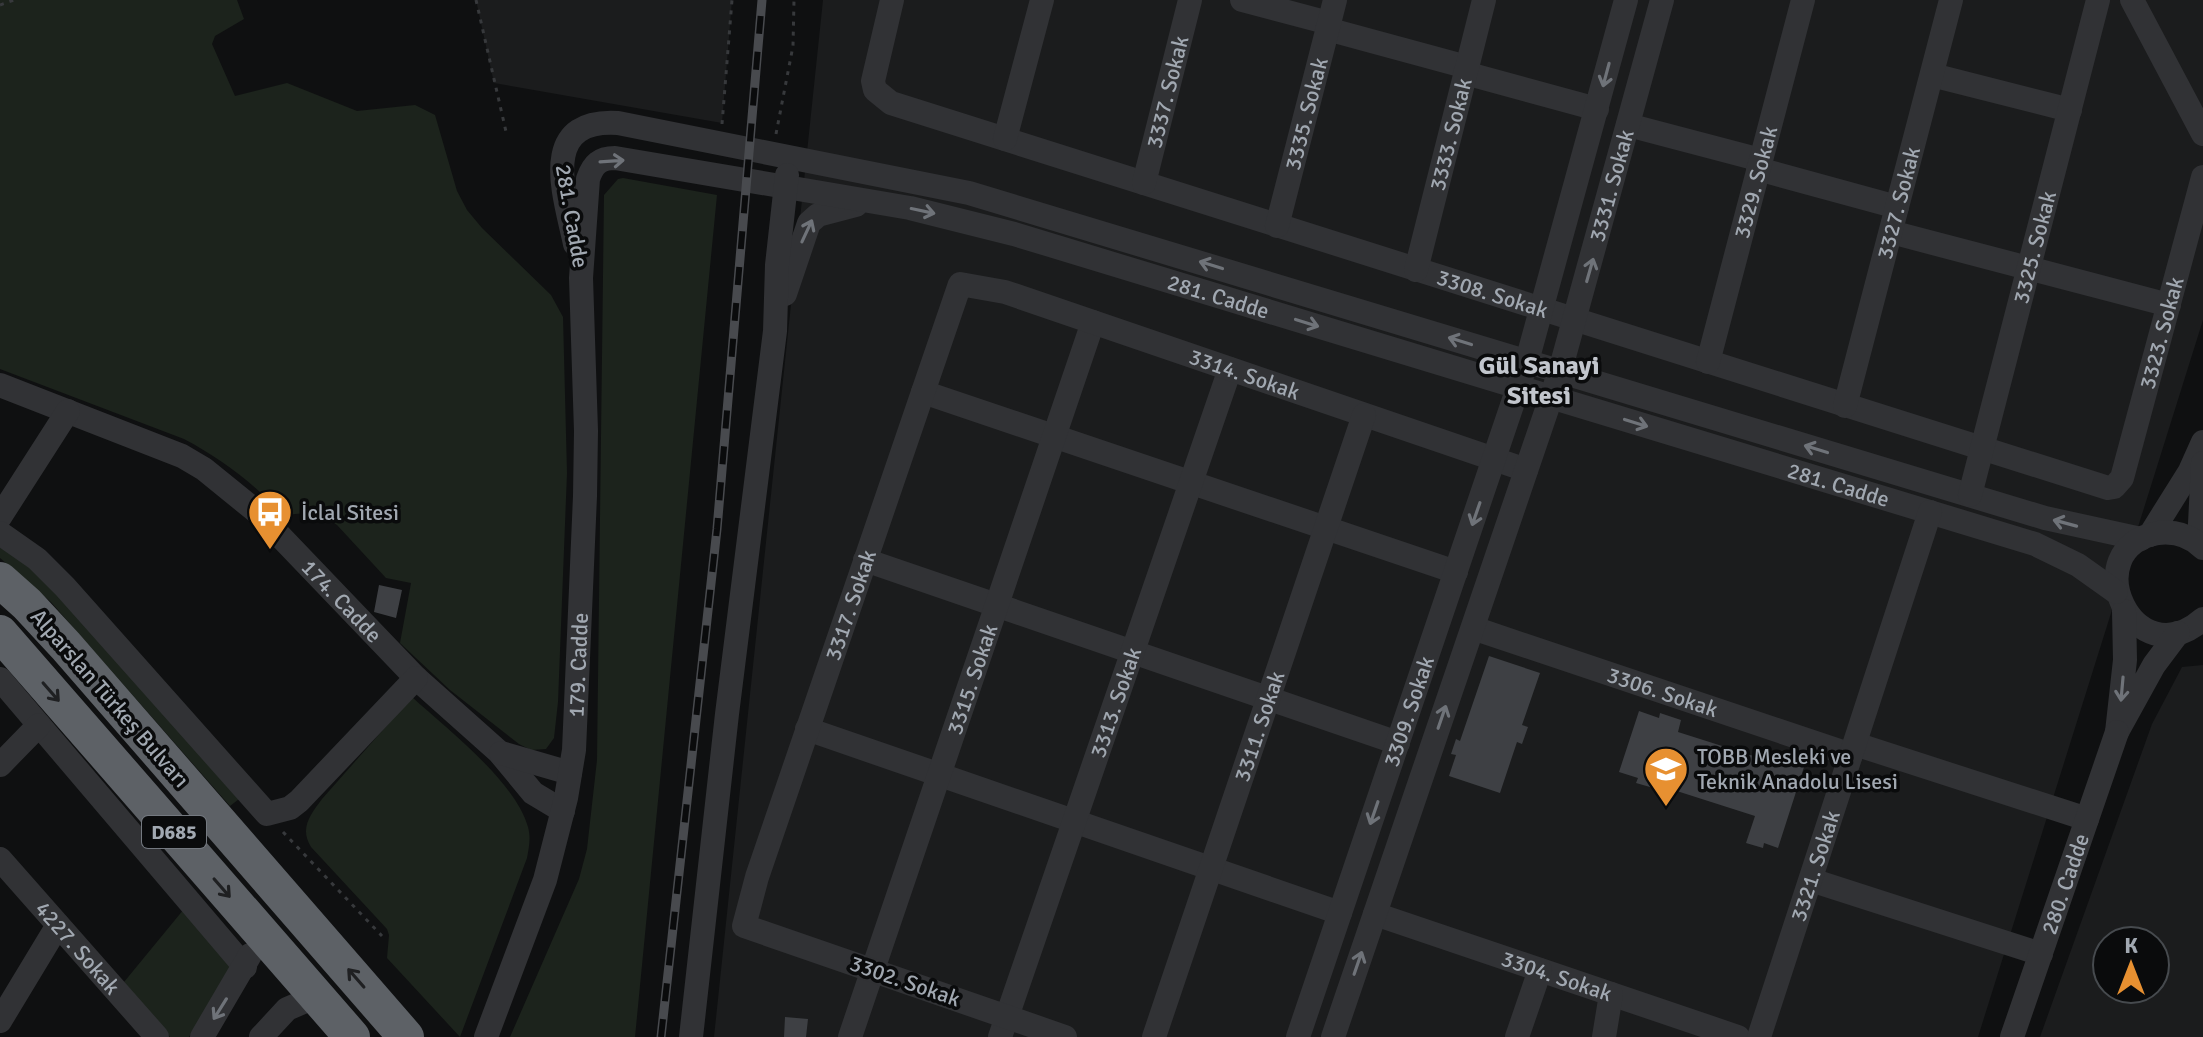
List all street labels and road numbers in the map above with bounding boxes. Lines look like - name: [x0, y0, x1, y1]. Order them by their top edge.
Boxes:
- street label: 3337. Sokak: [1140, 33, 1194, 151]
- street label: 3335. Sokak: [1278, 55, 1333, 173]
- street label: 3333. Sokak: [1423, 75, 1477, 193]
- street label: 3329. Sokak: [1728, 123, 1783, 241]
- street label: 3331. Sokak: [1583, 126, 1639, 245]
- street label: 3327. Sokak: [1870, 144, 1926, 262]
- street label: 281. Cadde: [550, 162, 594, 270]
- street label: 3325. Sokak: [2007, 188, 2062, 306]
- street label: 3308. Sokak: [1434, 263, 1552, 324]
- street label: 281. Cadde: [1164, 268, 1273, 324]
- street label: 3323. Sokak: [2133, 274, 2189, 392]
- street label: 3314. Sokak: [1186, 342, 1303, 405]
- street label: 281. Cadde: [1784, 456, 1893, 513]
- street label: 3317. Sokak: [819, 546, 882, 664]
- street label: 174. Cadde: [296, 553, 388, 648]
- street label: Alparslan Türkeş Bulvarı: [25, 603, 195, 793]
- street label: 179. Cadde: [562, 612, 593, 718]
- street label: 3315. Sokak: [940, 620, 1003, 738]
- street label: 3313. Sokak: [1084, 643, 1147, 761]
- street label: 3309. Sokak: [1377, 652, 1440, 770]
- street label: 3306. Sokak: [1604, 661, 1721, 723]
- street label: 3311. Sokak: [1228, 667, 1290, 785]
- street label: 3321. Sokak: [1784, 807, 1845, 925]
- road number: D685: [142, 816, 206, 848]
- street label: 280. Cadde: [2035, 830, 2095, 938]
- street label: 4227. Sokak: [30, 895, 126, 1000]
- street label: 3304. Sokak: [1498, 944, 1616, 1007]
- street label: 3302. Sokak: [846, 950, 964, 1012]

